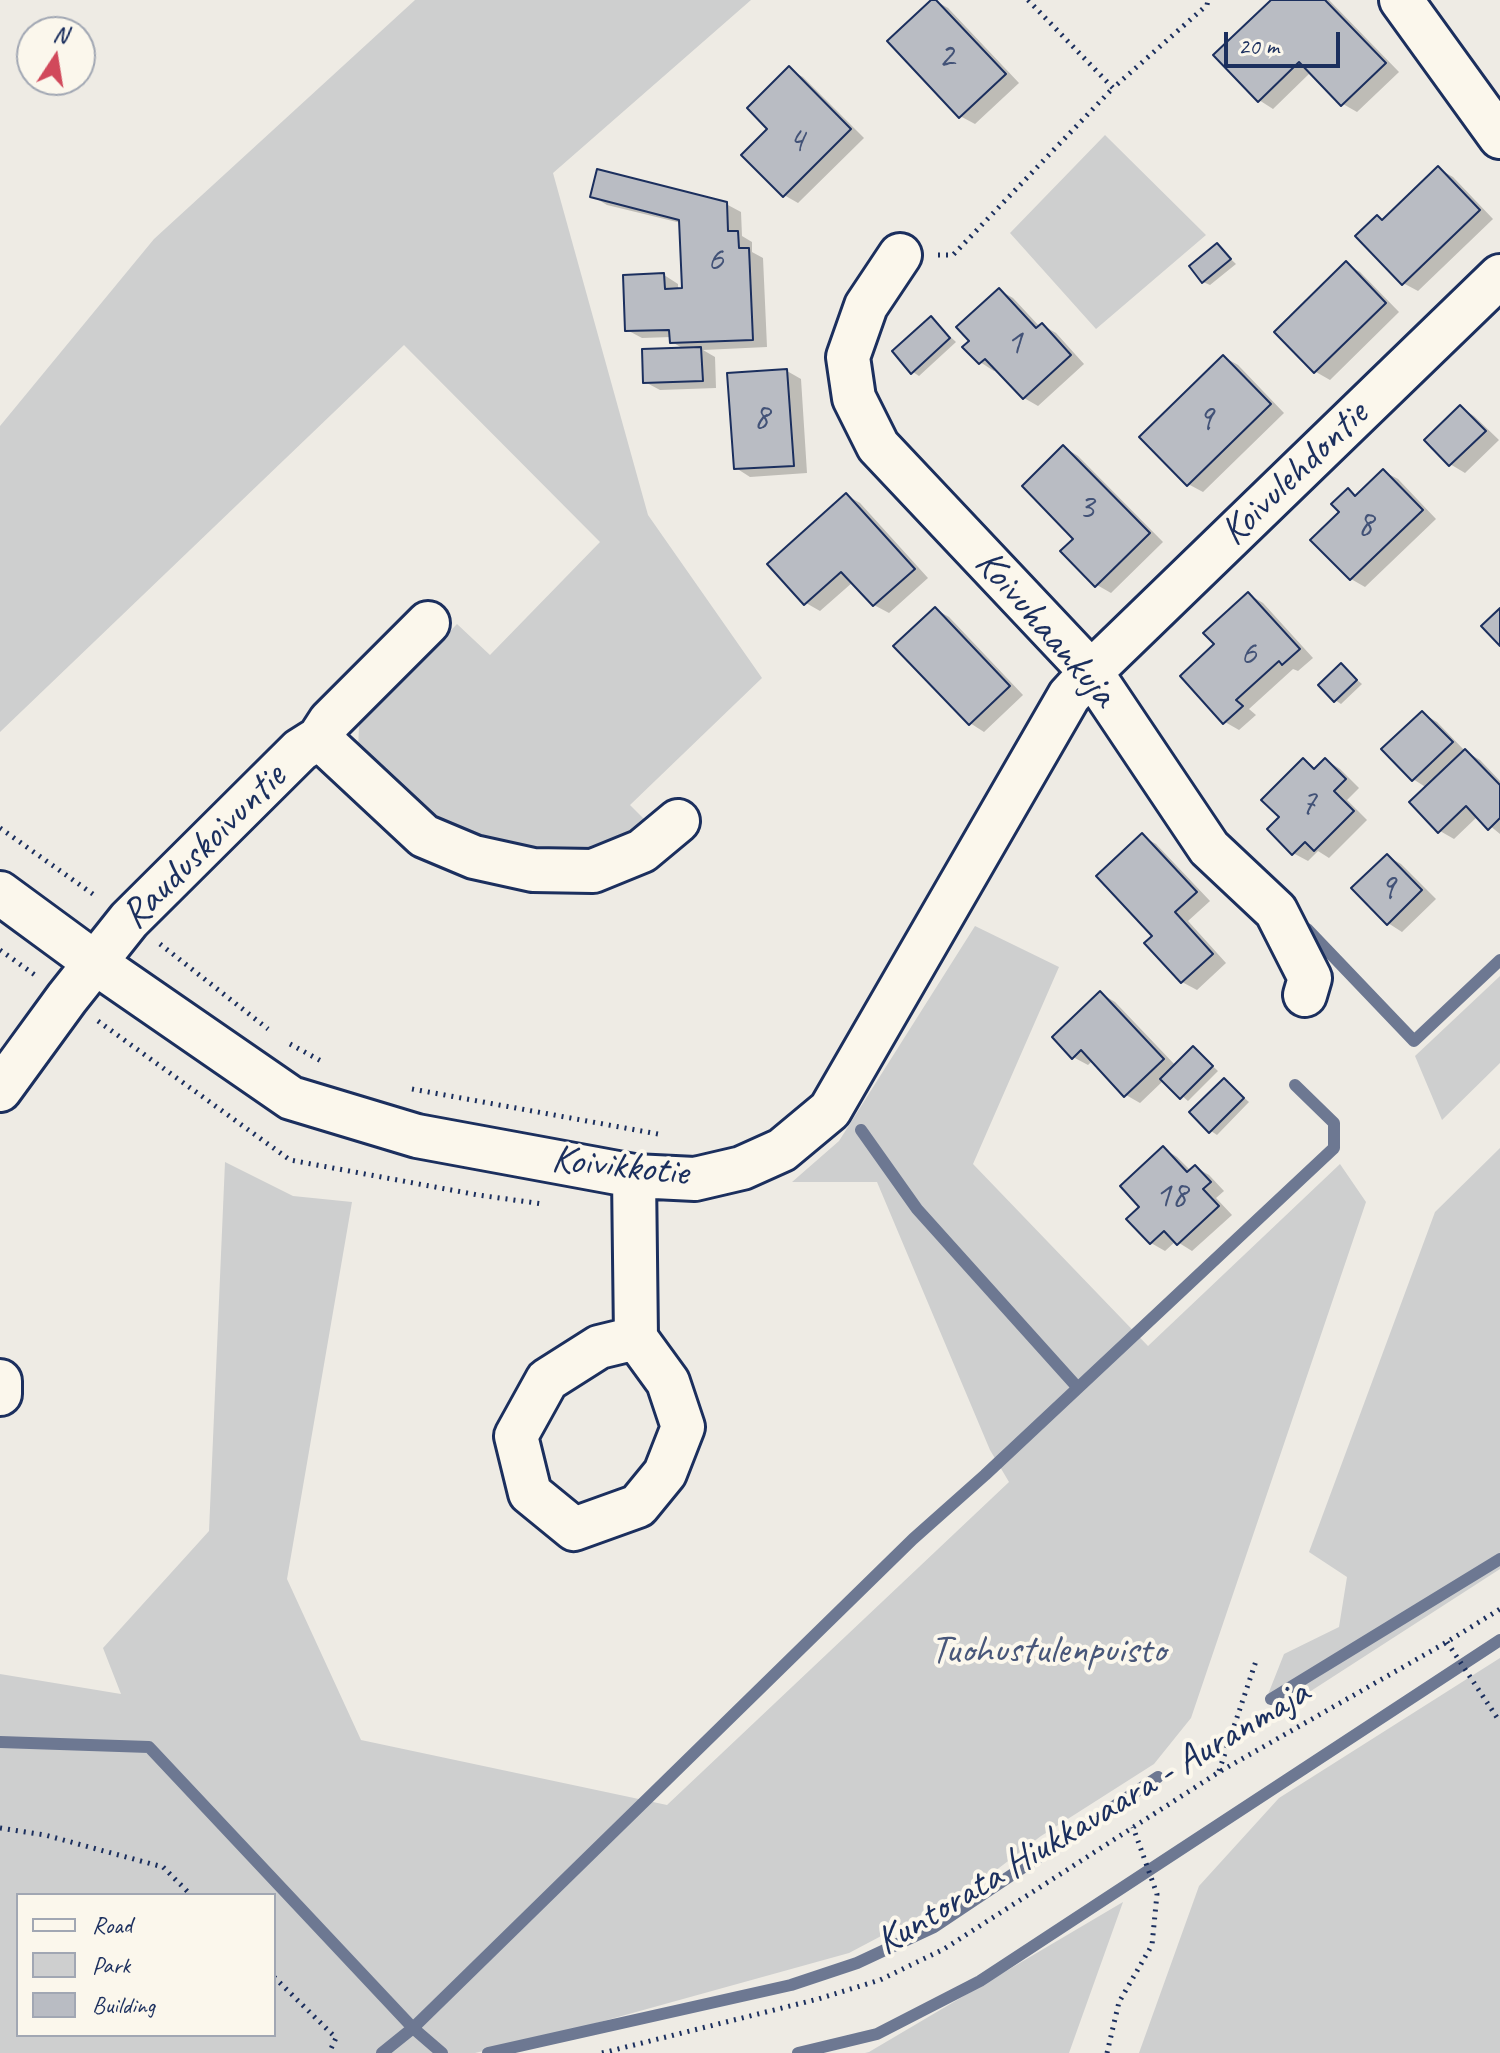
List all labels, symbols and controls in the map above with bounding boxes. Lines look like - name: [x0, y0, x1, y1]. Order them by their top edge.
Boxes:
- north arrow: [16, 16, 96, 96]
- scale bar: [1228, 16, 1344, 66]
- text: N: [51, 19, 70, 50]
- text: 20 m: [1238, 31, 1279, 61]
- house number: 2: [938, 36, 954, 80]
- house number: 4: [788, 120, 804, 164]
- house number: 6: [707, 239, 723, 283]
- house number: 1: [1006, 322, 1022, 366]
- street label: Koivulehdontie: [1211, 392, 1379, 556]
- house number: 8: [753, 397, 769, 441]
- house number: 9: [1197, 398, 1213, 442]
- house number: 3: [1078, 487, 1094, 531]
- house number: 8: [1357, 504, 1373, 548]
- street label: Koivuhaankuja: [964, 541, 1126, 717]
- house number: 6: [1240, 633, 1256, 677]
- street label: Rauduskoivuntie: [112, 755, 296, 939]
- house number: 7: [1300, 783, 1316, 827]
- house number: 9: [1379, 867, 1395, 911]
- street label: Koivikkotie: [549, 1136, 691, 1198]
- house number: 18: [1155, 1175, 1187, 1219]
- park label: Tuohustulenpuisto: [930, 1628, 1166, 1676]
- street label: Kuntorata Hiukkavaara - Auranmaja: [868, 1669, 1318, 1967]
- legend: [16, 1893, 276, 2037]
- text: Road: [92, 1910, 132, 1940]
- text: Park: [92, 1950, 130, 1980]
- text: Building: [92, 1990, 155, 2020]

